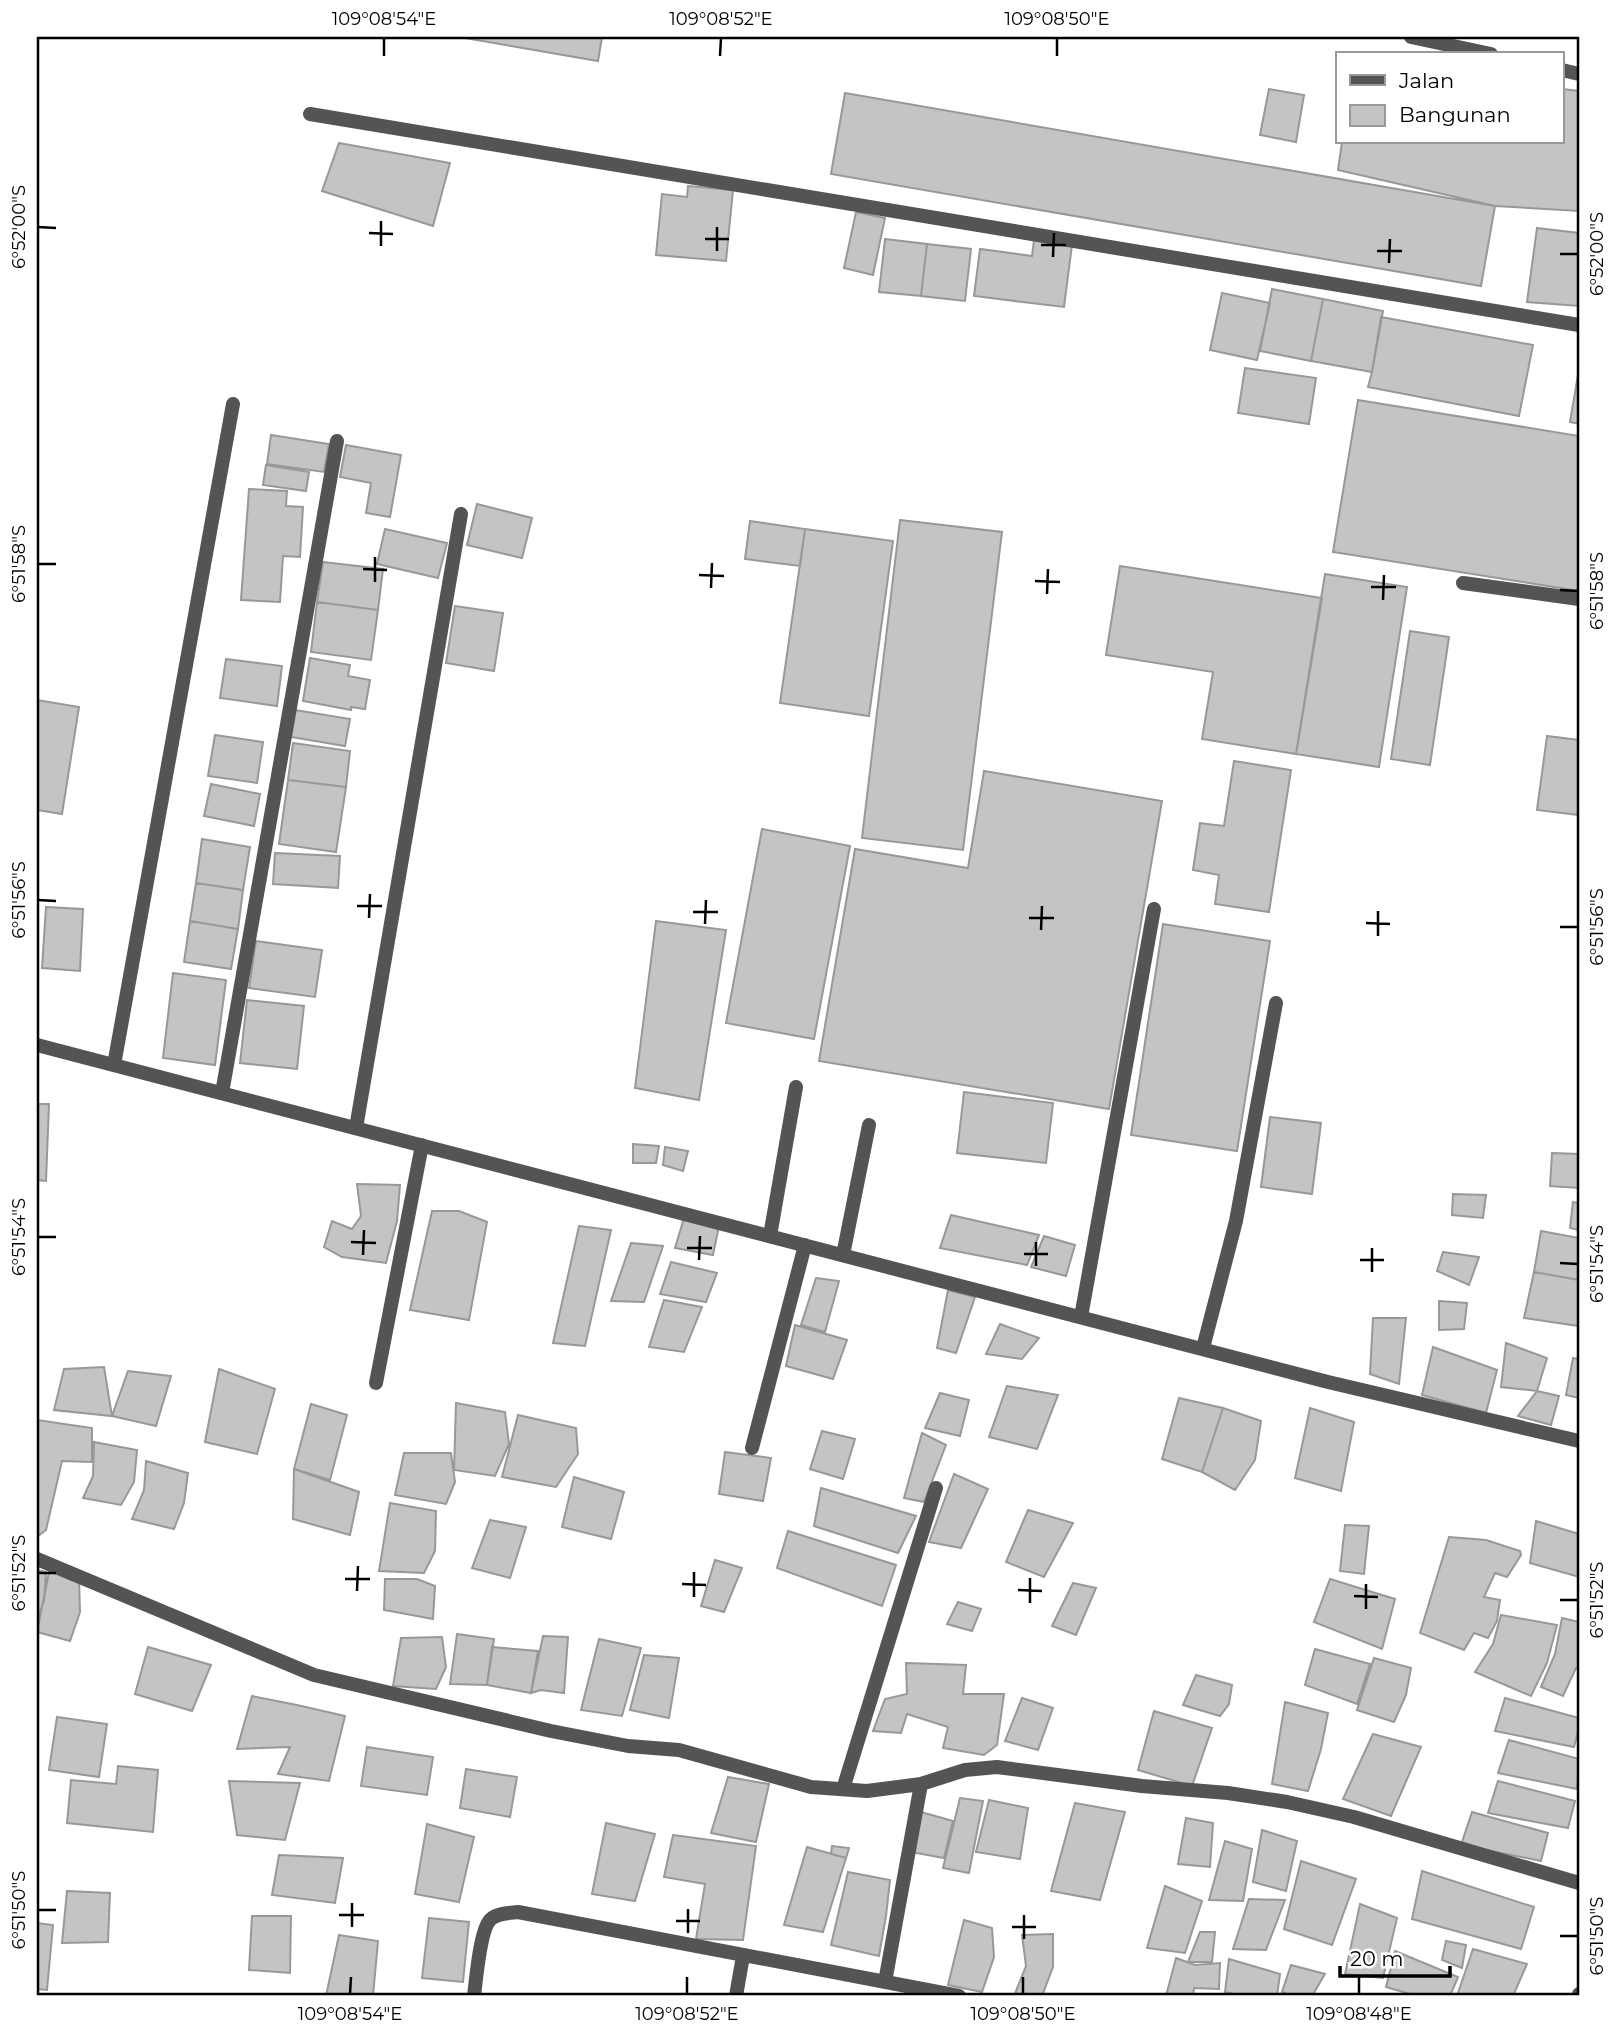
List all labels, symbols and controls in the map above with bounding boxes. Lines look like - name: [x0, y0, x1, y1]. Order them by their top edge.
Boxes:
- text: 109°08'54"E: [332, 8, 436, 30]
- text: 109°08'52"E: [669, 8, 773, 30]
- text: 109°08'50"E: [1004, 8, 1110, 30]
- legend: [1336, 52, 1564, 144]
- text: Jalan: [1398, 68, 1454, 93]
- text: Bangunan: [1399, 102, 1511, 127]
- text: 6°52'00"S: [8, 185, 30, 269]
- text: 6°52'00"S: [1586, 212, 1608, 296]
- text: 6°51'58"S: [8, 525, 30, 603]
- text: 6°51'58"S: [1586, 552, 1608, 630]
- text: 6°51'56"S: [8, 861, 30, 939]
- text: 6°51'56"S: [1586, 888, 1608, 966]
- text: 6°51'54"S: [8, 1198, 30, 1276]
- text: 6°51'54"S: [1586, 1225, 1608, 1303]
- text: 6°51'52"S: [8, 1535, 30, 1611]
- text: 6°51'52"S: [1586, 1562, 1608, 1638]
- text: 6°51'50"S: [8, 1871, 30, 1949]
- text: 6°51'50"S: [1586, 1897, 1608, 1975]
- scale bar: [1340, 1935, 1450, 1979]
- text: 20 m: [1350, 1946, 1404, 1971]
- text: 109°08'54"E: [298, 2003, 402, 2025]
- text: 109°08'52"E: [635, 2003, 739, 2025]
- text: 109°08'50"E: [970, 2003, 1076, 2025]
- text: 109°08'48"E: [1306, 2003, 1412, 2025]

